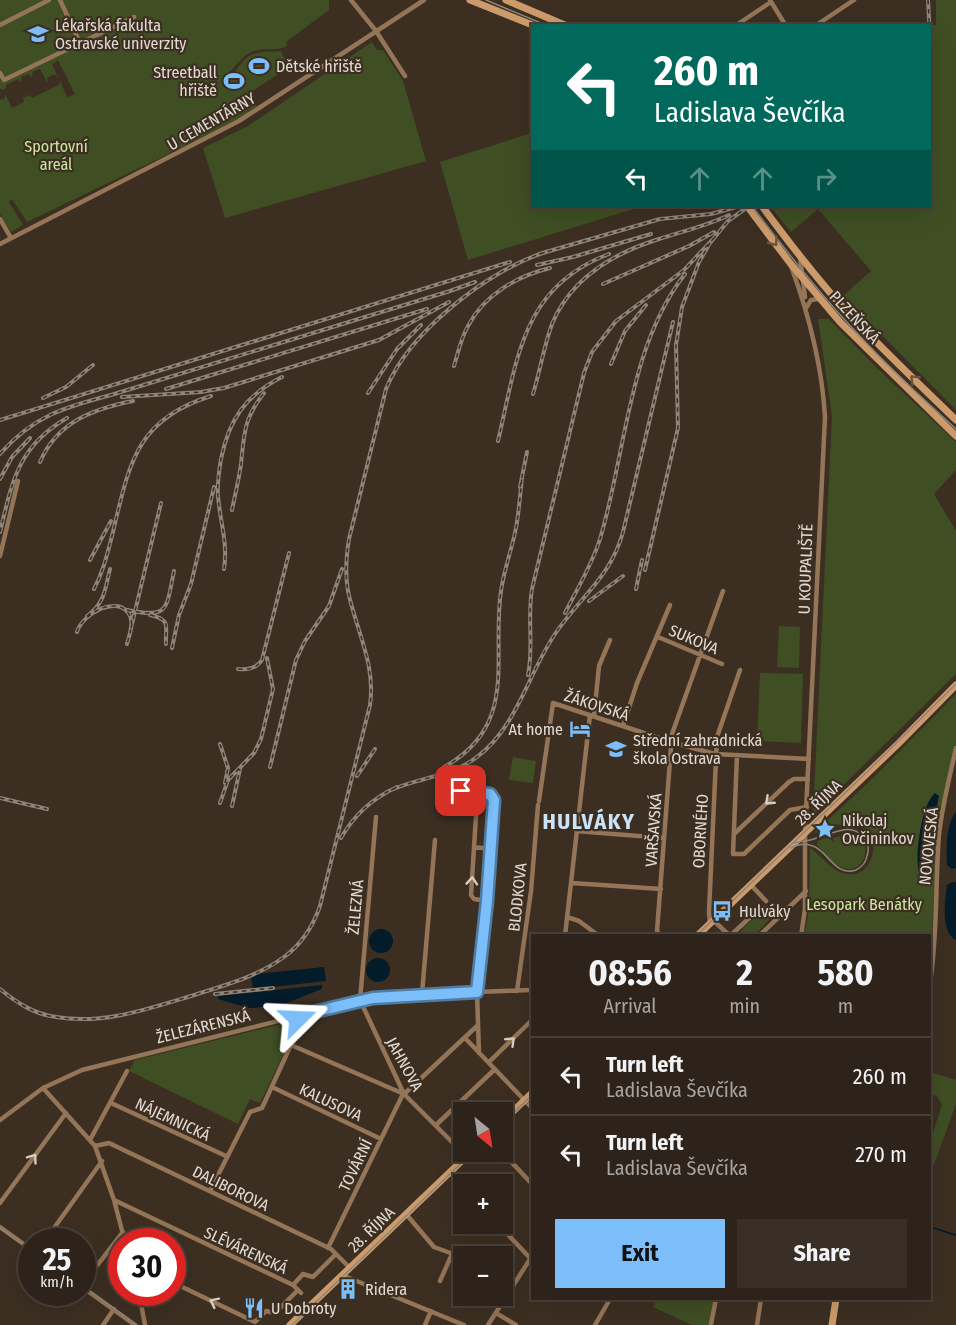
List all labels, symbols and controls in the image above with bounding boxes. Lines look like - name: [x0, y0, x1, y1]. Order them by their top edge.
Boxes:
- place label: Lékařská fakulta Ostravské univerzity: [55, 16, 187, 53]
- school or university icon: Lékařská fakulta Ostravské univerzity: [26, 22, 50, 46]
- text: 260 m: [654, 46, 759, 96]
- icon: left: [555, 48, 633, 126]
- sports icon: Dětské hřiště: [247, 54, 271, 78]
- place label: Dětské hřiště: [276, 57, 362, 76]
- place label: Streetball hřiště: [153, 63, 217, 100]
- sports icon: Streetball hřiště: [222, 69, 246, 93]
- street label: U CEMENTÁRNY: [164, 88, 259, 154]
- text: Ladislava Ševčíka: [654, 97, 845, 129]
- park label: Sportovní areál: [24, 137, 88, 174]
- icon: left: [620, 162, 653, 195]
- icon: ahead: [683, 162, 716, 195]
- icon: ahead: [746, 162, 779, 195]
- icon: right: [809, 162, 842, 195]
- one-way arrow: [767, 236, 778, 247]
- street label: PLZEŇSKÁ: [826, 286, 885, 348]
- one-way arrow: [910, 375, 920, 386]
- street label: U KOUPALIŠTĚ: [793, 523, 817, 615]
- street label: SUKOVA: [666, 621, 722, 659]
- street label: ŽÁKOVSKÁ: [562, 685, 632, 725]
- hotel icon: At home: [568, 717, 592, 741]
- place label: At home: [509, 720, 563, 739]
- place label: Střední zahradnická škola Ostrava: [633, 731, 762, 768]
- school or university icon: Střední zahradnická škola Ostrava: [604, 737, 628, 761]
- pin: [435, 765, 486, 816]
- icon: arrive: [444, 774, 477, 807]
- street label: 28. ŘÍJNA: [790, 774, 846, 829]
- street label: VARŠAVSKÁ: [640, 792, 666, 867]
- street label: OBORNÉHO: [689, 793, 712, 869]
- one-way arrow: [765, 794, 776, 805]
- street label: NOVOVESKÁ: [915, 806, 942, 886]
- district label: HULVÁKY: [543, 808, 635, 835]
- place label: Nikolaj Ovčininkov: [842, 811, 914, 848]
- place icon: Nikolaj Ovčininkov: [813, 817, 837, 841]
- street label: BLODKOVA: [504, 861, 531, 932]
- one-way arrow: [466, 876, 479, 885]
- street label: ŽELEZNÁ: [343, 878, 367, 935]
- park label: Lesopark Benátky: [806, 895, 923, 914]
- bus stop icon: Hulváky: [710, 899, 734, 923]
- place label: Hulváky: [739, 902, 791, 921]
- text: 08:56: [588, 951, 672, 995]
- text: 2: [736, 951, 753, 995]
- text: 580: [817, 951, 874, 995]
- position arrow: [266, 987, 330, 1051]
- text: Arrival: [604, 994, 657, 1018]
- text: min: [729, 994, 760, 1018]
- text: m: [838, 994, 853, 1018]
- street label: ŽELEZÁRENSKÁ: [154, 1005, 253, 1047]
- street label: JAHNOVA: [382, 1034, 427, 1095]
- one-way arrow: [504, 1037, 514, 1048]
- text: Turn left: [606, 1051, 684, 1078]
- icon: left: [555, 1060, 588, 1093]
- text: 260 m: [853, 1063, 907, 1090]
- text: Ladislava Ševčíka: [606, 1078, 748, 1102]
- street label: KALUSOVA: [296, 1080, 366, 1125]
- street label: NÁJEMNICKÁ: [132, 1094, 214, 1145]
- north arrow: [453, 1102, 513, 1162]
- map controls: [453, 1102, 513, 1306]
- text: Turn left: [606, 1129, 684, 1156]
- street label: TOVÁRNÍ: [335, 1136, 376, 1194]
- icon: left: [555, 1138, 588, 1171]
- text: 270 m: [855, 1141, 907, 1168]
- one-way arrow: [26, 1154, 37, 1165]
- text: Ladislava Ševčíka: [606, 1156, 748, 1180]
- street label: DALIBOROVA: [190, 1162, 273, 1215]
- button: +: [453, 1174, 513, 1234]
- street label: 28. ŘÍJNA: [343, 1201, 399, 1256]
- button: Exit: [555, 1219, 725, 1288]
- button: Share: [737, 1219, 907, 1288]
- street label: SLÉVÁRENSKÁ: [201, 1223, 291, 1278]
- speed limit sign: 30: [108, 1228, 186, 1306]
- text: 25: [43, 1242, 71, 1278]
- button: −: [453, 1246, 513, 1306]
- text: km/h: [40, 1273, 74, 1291]
- building icon: Ridera: [336, 1277, 360, 1301]
- place label: Ridera: [365, 1280, 407, 1299]
- restaurant icon: U Dobroty: [242, 1296, 266, 1320]
- one-way arrow: [209, 1297, 220, 1309]
- place label: U Dobroty: [271, 1299, 337, 1318]

